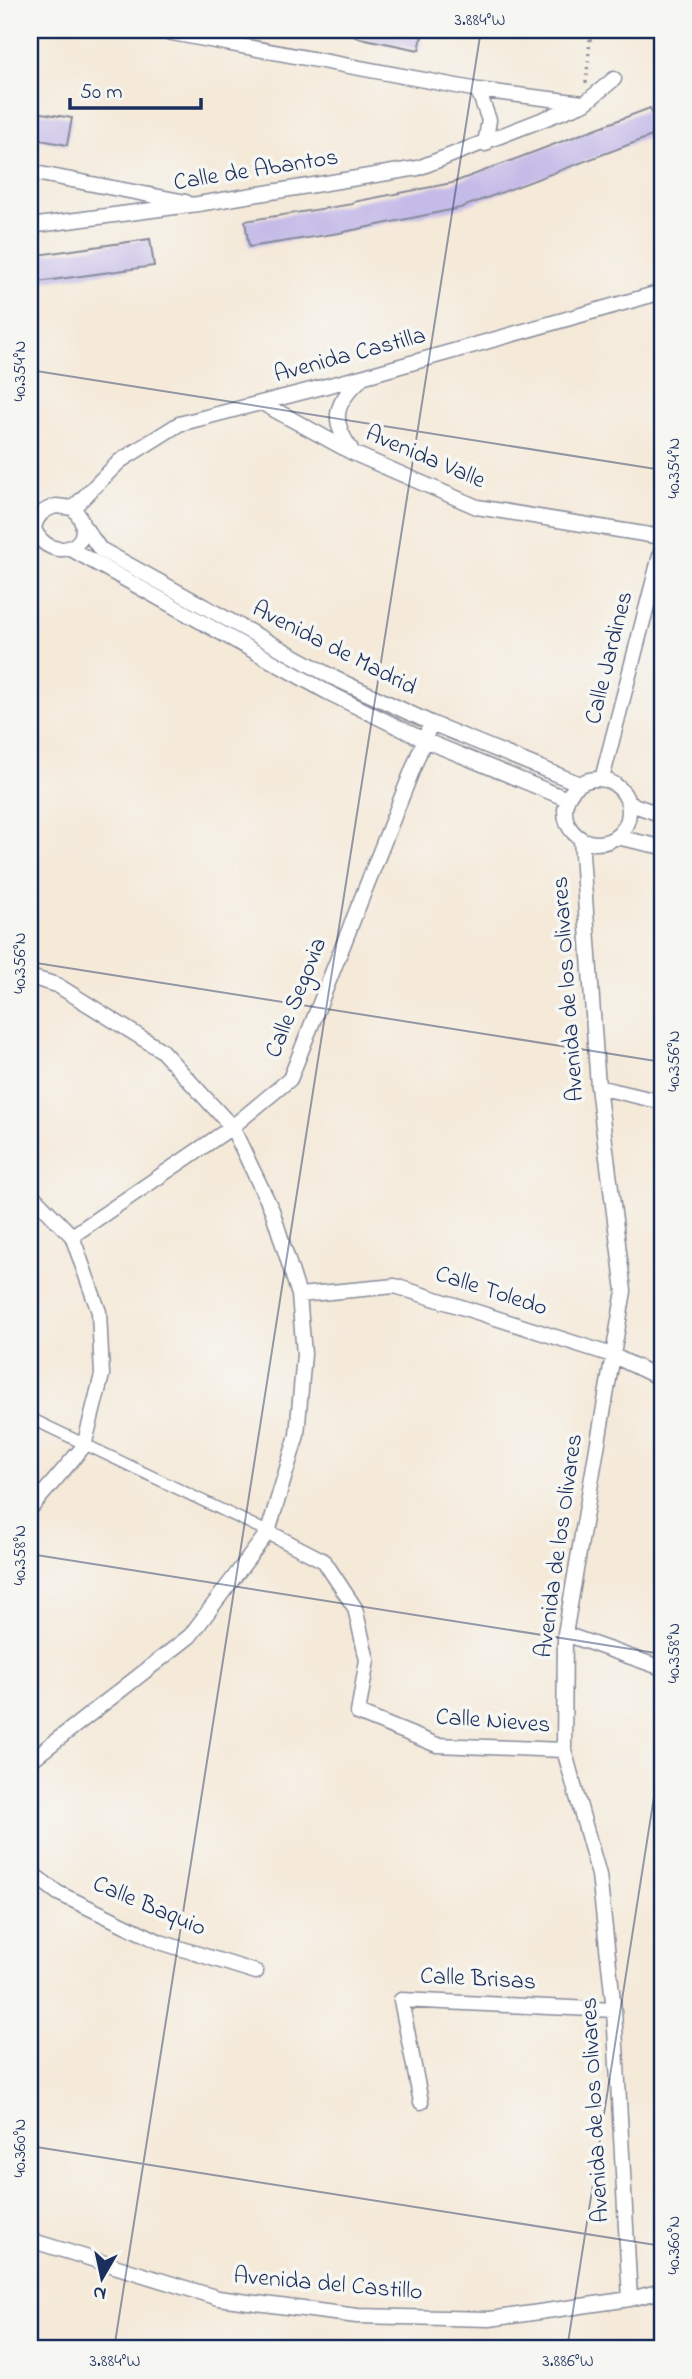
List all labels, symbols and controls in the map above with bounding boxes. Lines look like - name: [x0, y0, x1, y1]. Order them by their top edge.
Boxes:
- text: 3.884°W: [455, 8, 505, 34]
- scale bar: [70, 66, 201, 110]
- text: 50 m: [80, 78, 123, 108]
- street label: Calle de Abantos: [171, 141, 341, 201]
- street label: Avenida Castilla: [270, 319, 430, 393]
- text: 40.354°N: [8, 341, 34, 401]
- street label: Avenida Valle: [360, 417, 491, 499]
- text: 40.354°N: [662, 438, 688, 498]
- street label: Calle Jardines: [577, 588, 643, 728]
- street label: Avenida de Madrid: [246, 592, 423, 706]
- street label: Avenida de los Olivares: [544, 875, 594, 1103]
- text: 40.356°N: [8, 932, 34, 994]
- street label: Calle Segovia: [257, 933, 337, 1063]
- text: 40.356°N: [662, 1030, 688, 1092]
- street label: Calle Toledo: [430, 1257, 552, 1327]
- street label: Avenida de los Olivares: [527, 1432, 593, 1660]
- text: 40.358°N: [8, 1525, 34, 1585]
- text: 40.358°N: [662, 1623, 688, 1683]
- street label: Calle Nieves: [434, 1701, 552, 1743]
- street label: Calle Baquio: [87, 1867, 211, 1947]
- street label: Calle Brisas: [419, 1959, 537, 2001]
- street label: Avenida de los Olivares: [573, 1996, 619, 2224]
- text: 40.360°N: [8, 2119, 34, 2177]
- text: 40.360°N: [662, 2216, 688, 2274]
- north arrow: [66, 2242, 136, 2312]
- street label: Avenida del Castillo: [232, 2259, 424, 2311]
- text: N: [91, 2278, 108, 2307]
- text: 3.884°W: [90, 2349, 140, 2375]
- text: 3.886°W: [542, 2349, 594, 2375]

